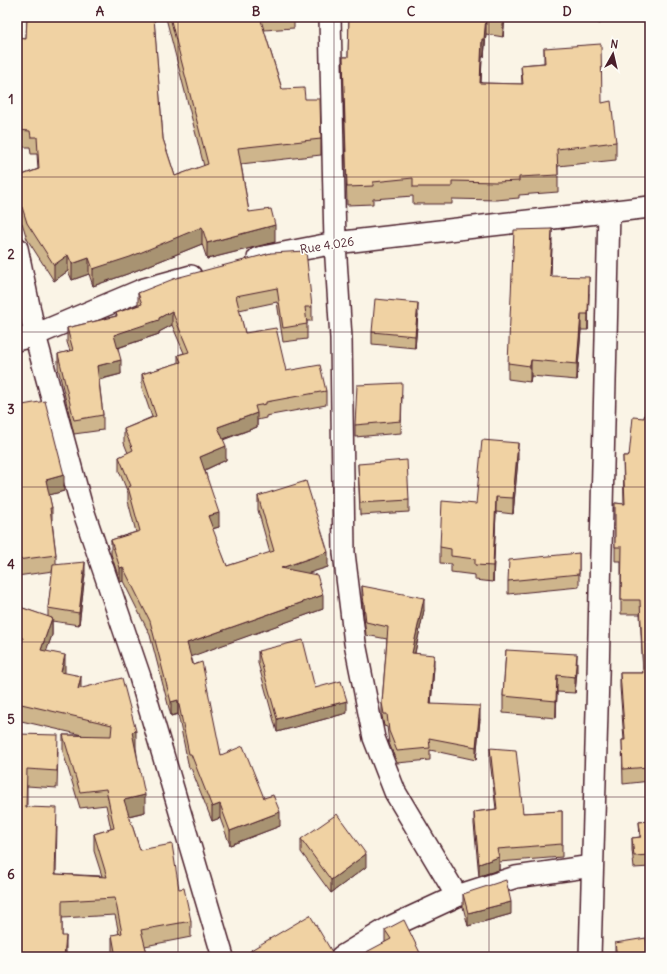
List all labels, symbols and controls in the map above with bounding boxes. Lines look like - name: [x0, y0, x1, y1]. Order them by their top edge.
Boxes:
- text: A: [96, 3, 105, 20]
- text: B: [252, 3, 261, 20]
- text: C: [407, 3, 416, 20]
- text: D: [562, 3, 572, 20]
- north arrow: [593, 34, 633, 74]
- text: N: [610, 37, 619, 52]
- text: 1: [8, 91, 14, 108]
- street label: Rue 4.026: [299, 233, 355, 257]
- text: 2: [7, 246, 15, 263]
- text: 3: [7, 401, 15, 418]
- text: 4: [7, 556, 15, 573]
- text: 5: [7, 711, 15, 728]
- text: 6: [7, 866, 15, 883]

